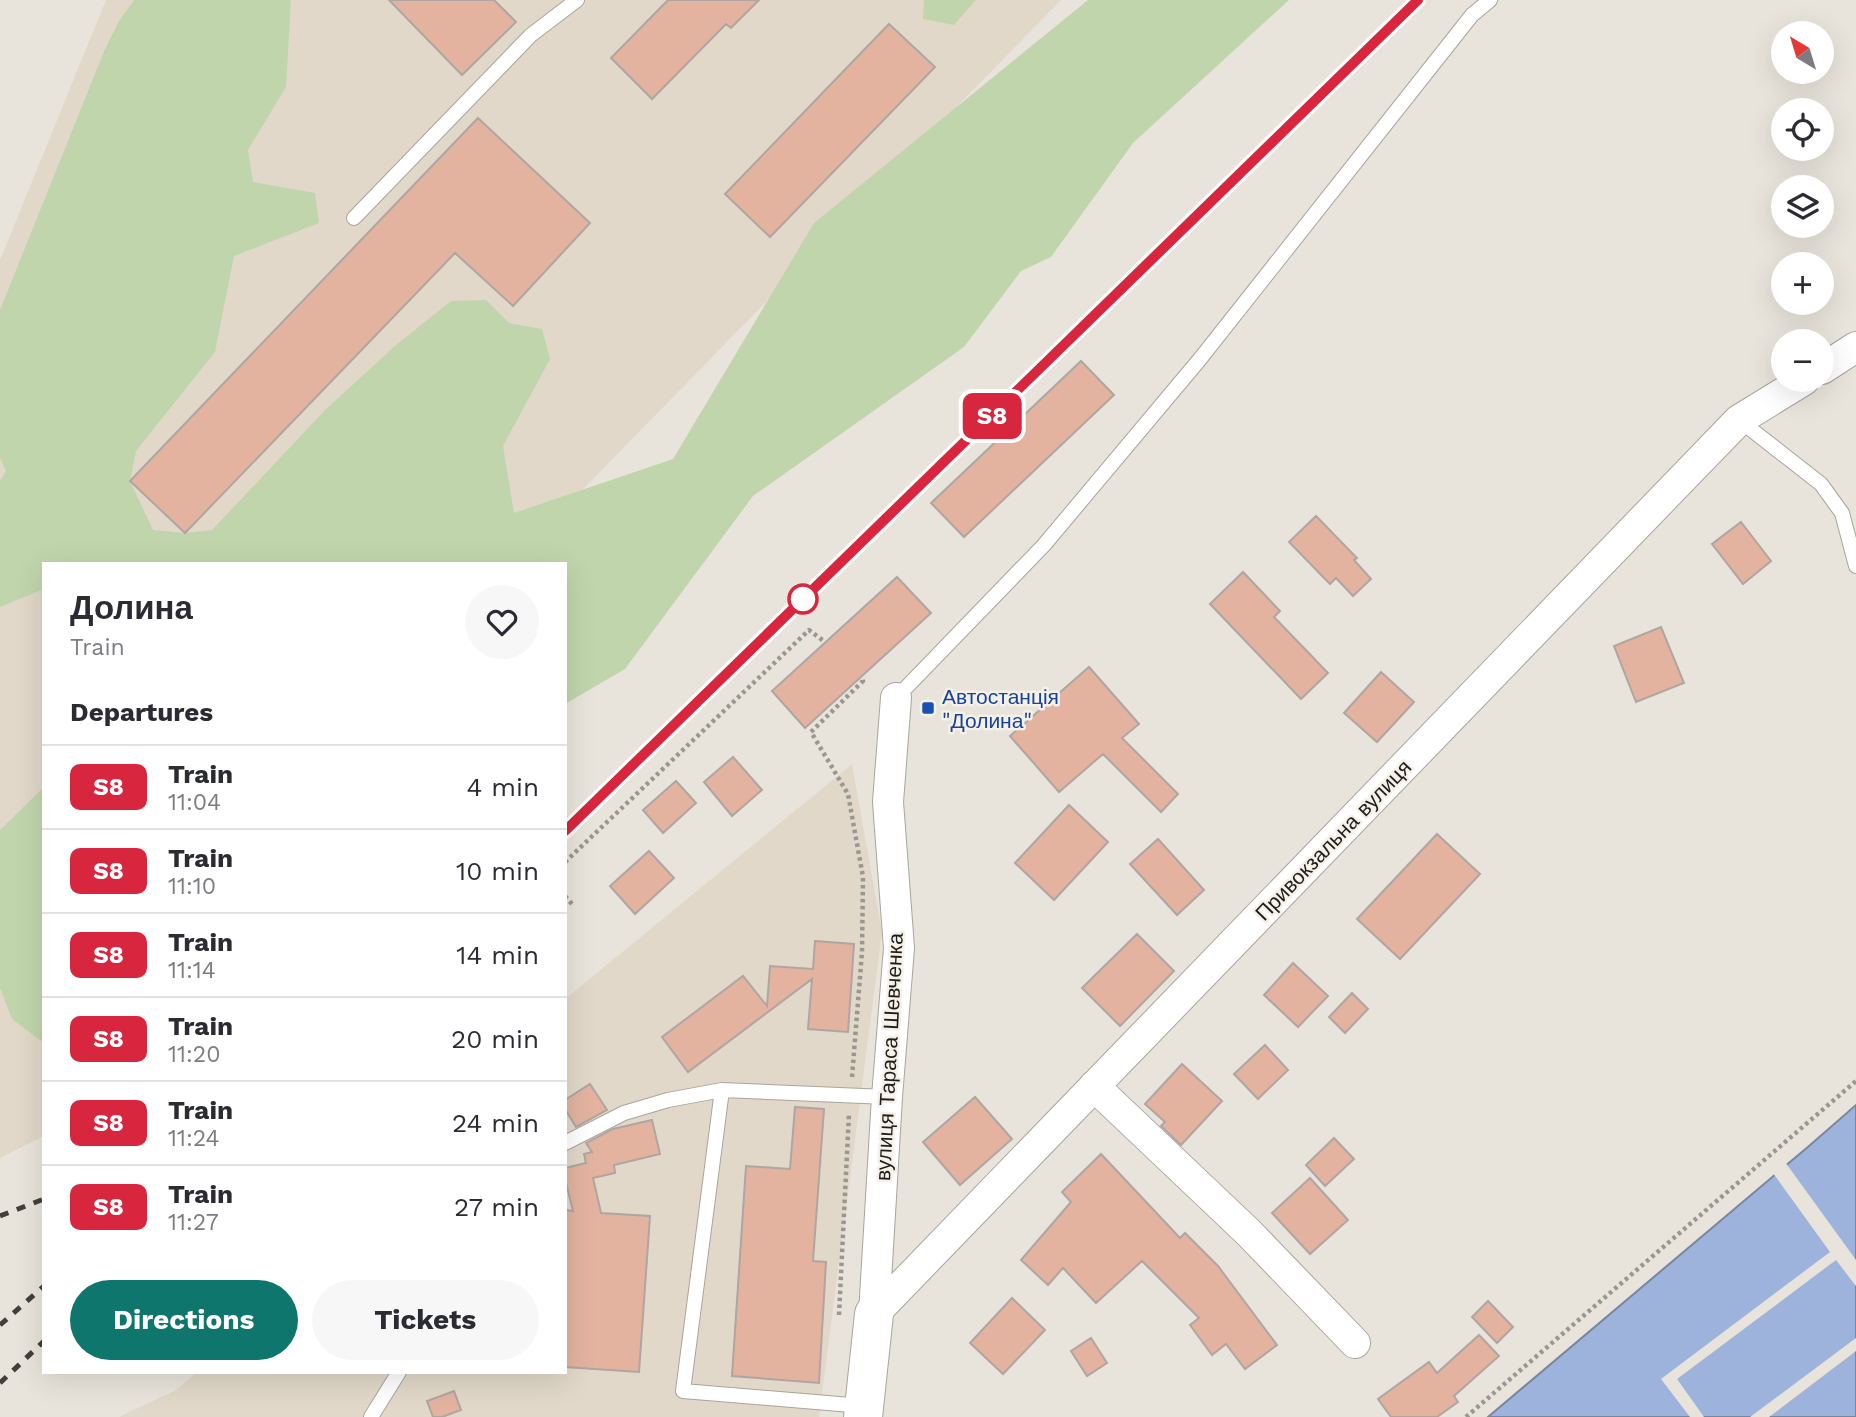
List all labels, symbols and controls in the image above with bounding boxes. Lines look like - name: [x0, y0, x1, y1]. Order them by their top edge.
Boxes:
- north arrow: [1771, 21, 1834, 84]
- map controls: [1771, 21, 1834, 392]
- button: locate: [1771, 98, 1834, 161]
- button: layers: [1771, 175, 1834, 238]
- button: +: [1771, 252, 1834, 315]
- button: −: [1771, 329, 1834, 392]
- line badge: S8: [960, 393, 1024, 439]
- text: S8: [977, 402, 1007, 430]
- unlabelled marker: [788, 584, 818, 614]
- button: heart: [465, 585, 539, 659]
- text: Долина: [70, 588, 193, 627]
- text: Train: [70, 634, 125, 661]
- place label: Автостанція "Долина": [942, 684, 1059, 733]
- text: Departures: [70, 697, 213, 727]
- marker: Автостанція "Долина": [920, 700, 936, 716]
- street label: Привокзальна вулиця: [1250, 754, 1416, 926]
- text: Train: [168, 759, 233, 789]
- text: 4 min: [466, 772, 539, 802]
- text: S8: [93, 773, 124, 801]
- text: 11:04: [168, 789, 221, 816]
- text: Train: [168, 843, 233, 873]
- text: 10 min: [456, 856, 539, 886]
- text: S8: [93, 857, 124, 885]
- text: 11:10: [168, 873, 216, 900]
- text: Train: [168, 927, 233, 957]
- street label: вулиця Тараса Шевченка: [870, 932, 908, 1182]
- text: 14 min: [456, 940, 539, 970]
- text: S8: [93, 941, 124, 969]
- text: 11:14: [168, 957, 216, 984]
- text: Train: [168, 1011, 233, 1041]
- text: 20 min: [451, 1024, 539, 1054]
- text: S8: [93, 1025, 124, 1053]
- text: 11:20: [168, 1041, 220, 1068]
- text: Train: [168, 1095, 233, 1125]
- text: 24 min: [452, 1108, 539, 1138]
- text: S8: [93, 1109, 124, 1137]
- text: 11:24: [168, 1125, 220, 1152]
- text: Train: [168, 1179, 233, 1209]
- text: 27 min: [454, 1192, 539, 1222]
- text: S8: [93, 1193, 124, 1221]
- text: 11:27: [168, 1209, 219, 1236]
- button: Directions: [70, 1280, 298, 1360]
- button: Tickets: [312, 1280, 539, 1360]

